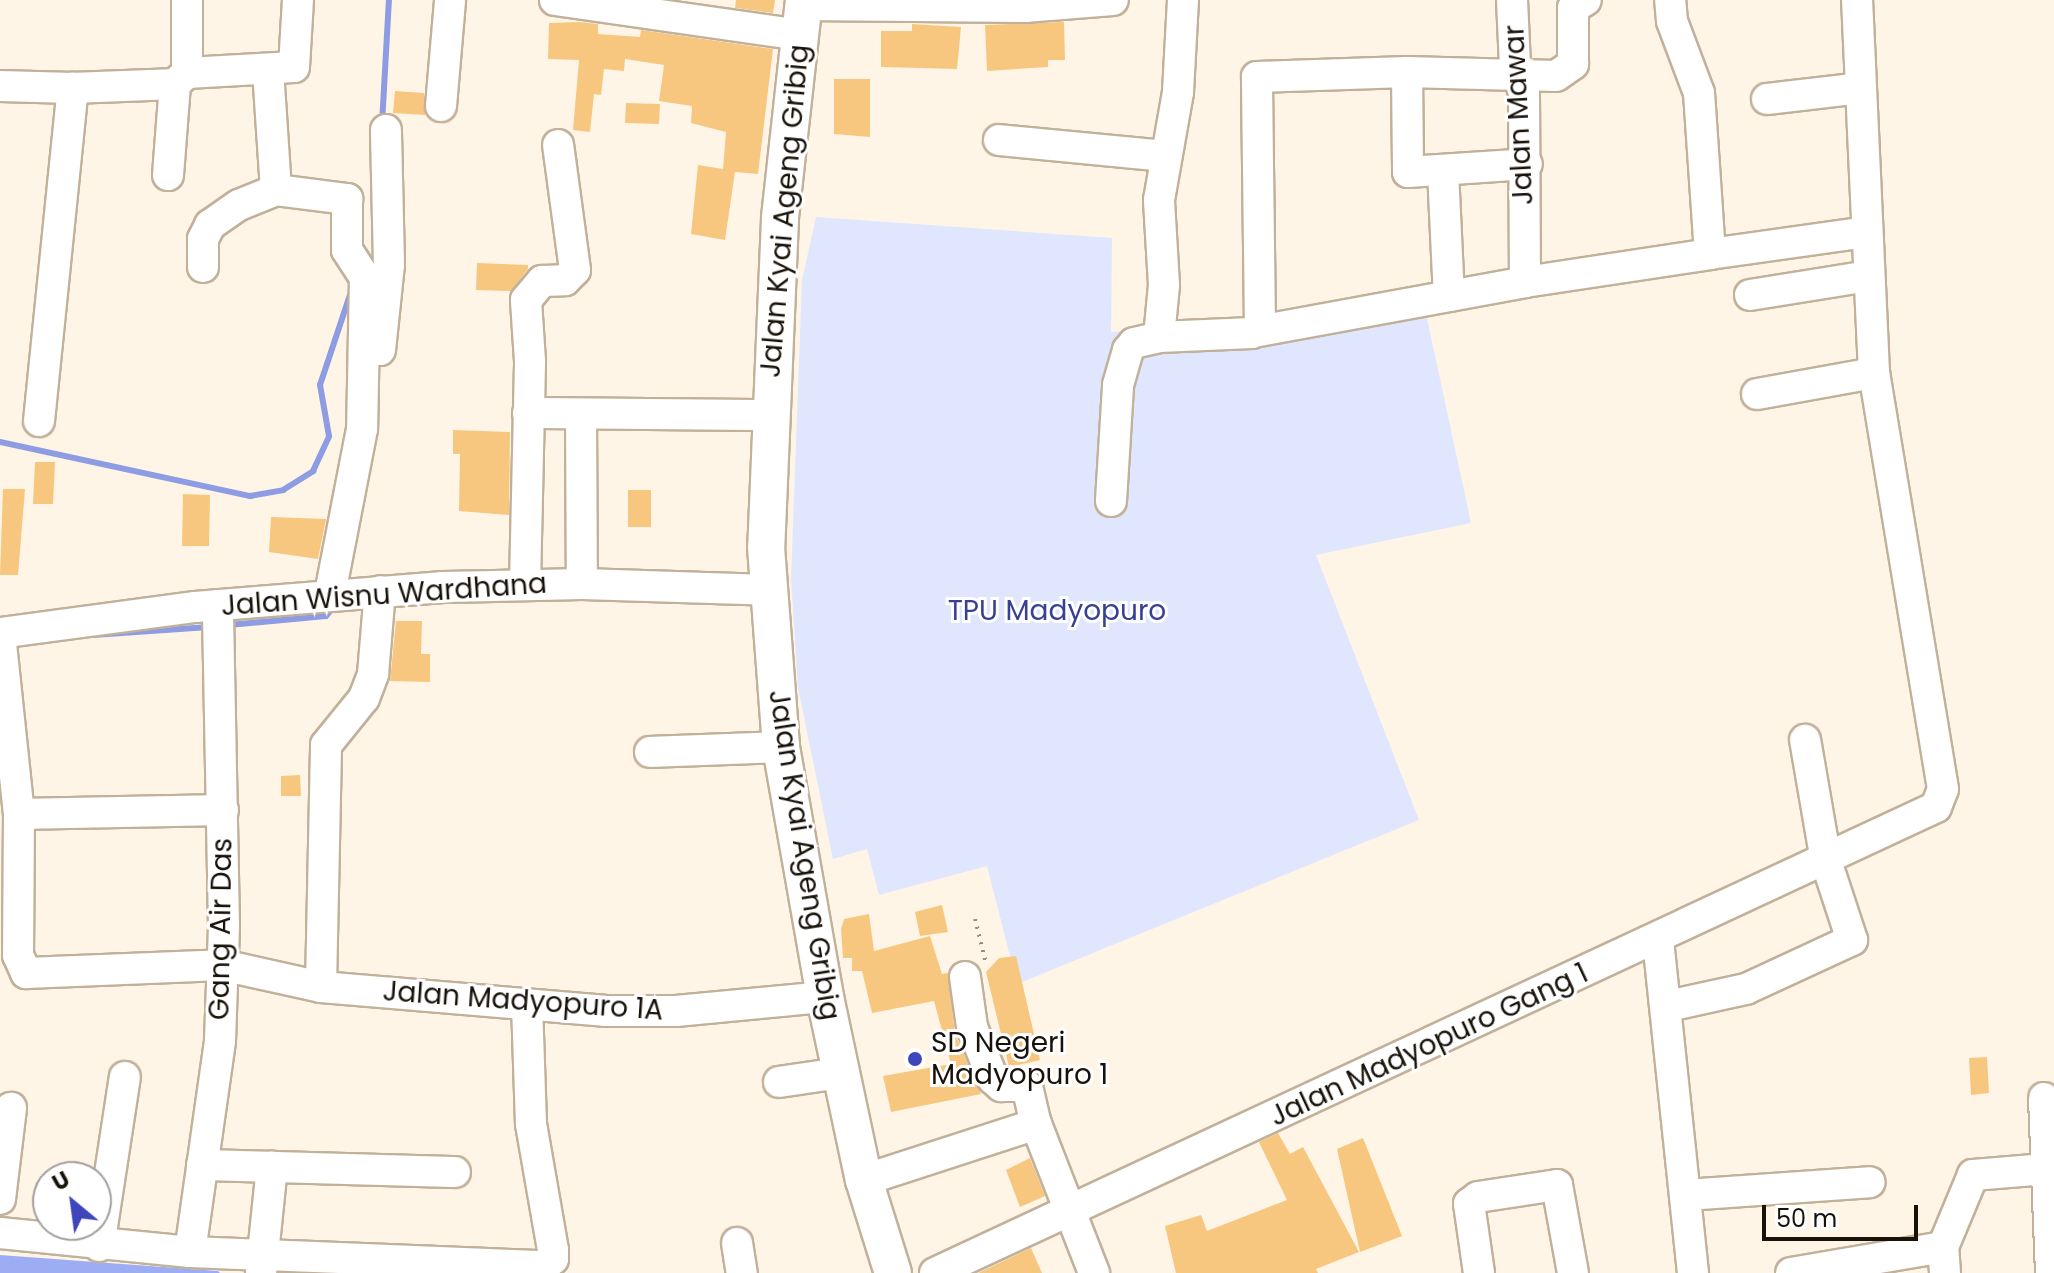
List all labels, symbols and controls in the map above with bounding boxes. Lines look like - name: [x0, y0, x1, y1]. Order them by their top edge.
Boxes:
- street label: Jalan Mawar: [1498, 24, 1540, 206]
- street label: Jalan Kyai Ageng Gribig: [754, 43, 816, 379]
- street label: Jalan Wisnu Wardhana: [220, 567, 548, 623]
- park label: TPU Madyopuro: [948, 594, 1166, 628]
- street label: Jalan Kyai Ageng Gribig: [761, 687, 847, 1023]
- street label: Gang Air Das: [203, 838, 239, 1020]
- street label: Jalan Madyopuro Gang 1: [1265, 956, 1593, 1134]
- street label: Jalan Madyopuro 1A: [382, 974, 664, 1028]
- place label: SD Negeri Madyopuro 1: [931, 1026, 1108, 1092]
- marker: SD Negeri Madyopuro 1: [906, 1050, 924, 1068]
- north arrow: [32, 1161, 112, 1241]
- text: U: [47, 1164, 75, 1199]
- scale bar: [1766, 1189, 1922, 1239]
- text: 50 m: [1776, 1202, 1837, 1235]

